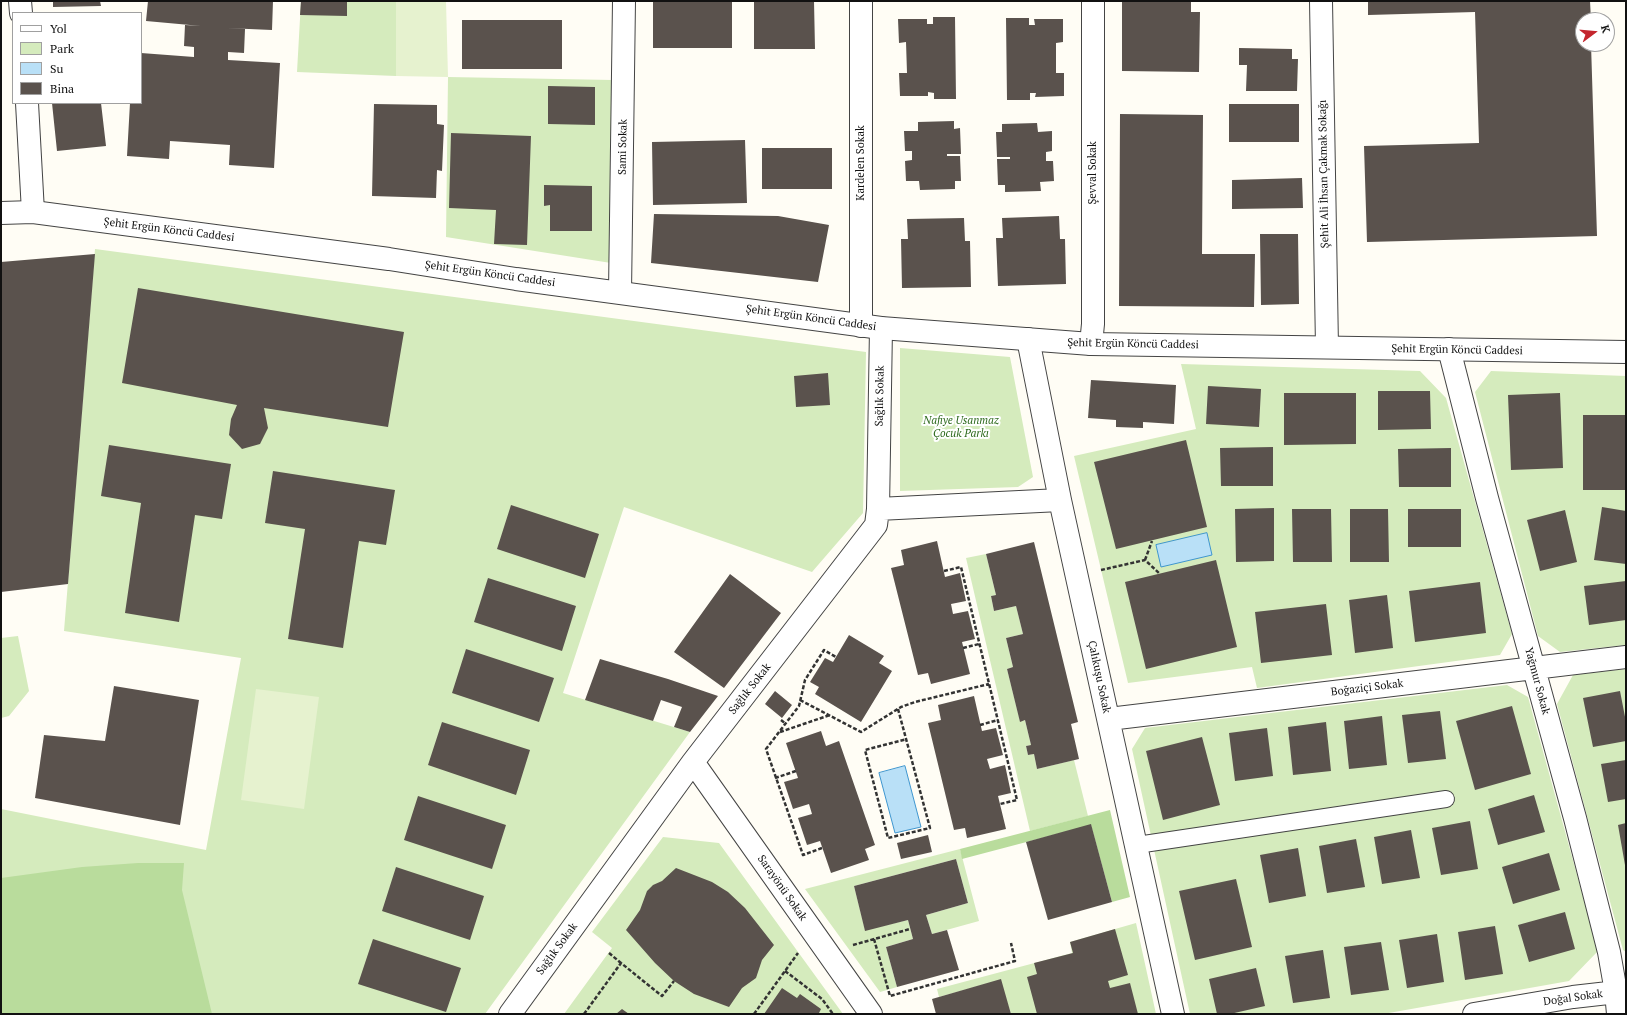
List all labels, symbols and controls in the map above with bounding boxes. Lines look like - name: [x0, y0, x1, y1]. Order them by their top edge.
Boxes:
- legend: [12, 12, 142, 104]
- north arrow: [1575, 12, 1615, 52]
- text: Yol: [50, 21, 67, 36]
- text: K: [1598, 23, 1613, 35]
- text: Park: [50, 41, 74, 56]
- text: Su: [50, 61, 63, 76]
- text: Bina: [50, 81, 74, 96]
- street label: Şehit Ali İhsan Çakmak Sokağı: [1316, 100, 1332, 248]
- street label: Sami Sokak: [616, 119, 630, 175]
- street label: Kardelen Sokak: [854, 125, 868, 201]
- street label: Şevval Sokak: [1086, 141, 1100, 205]
- street label: Şehit Ergün Köncü Caddesi: [103, 215, 235, 245]
- street label: Şehit Ergün Köncü Caddesi: [424, 258, 556, 290]
- street label: Şehit Ergün Köncü Caddesi: [745, 302, 877, 334]
- street label: Şehit Ergün Köncü Caddesi: [1067, 336, 1199, 352]
- street label: Şehit Ergün Köncü Caddesi: [1391, 342, 1523, 358]
- street label: Sağlık Sokak: [873, 365, 887, 427]
- park label: Nafiye Usanmaz Çocuk Parkı: [923, 414, 999, 440]
- street label: Çalıkuşu Sokak: [1085, 639, 1113, 715]
- street label: Yağmur Sokak: [1522, 646, 1552, 716]
- street label: Sağlık Sokak: [726, 661, 774, 717]
- street label: Boğaziçi Sokak: [1330, 677, 1404, 699]
- street label: Sarayönü Sokak: [754, 853, 810, 923]
- street label: Sağlık Sokak: [534, 920, 580, 978]
- street label: Doğal Sokak: [1542, 987, 1604, 1009]

